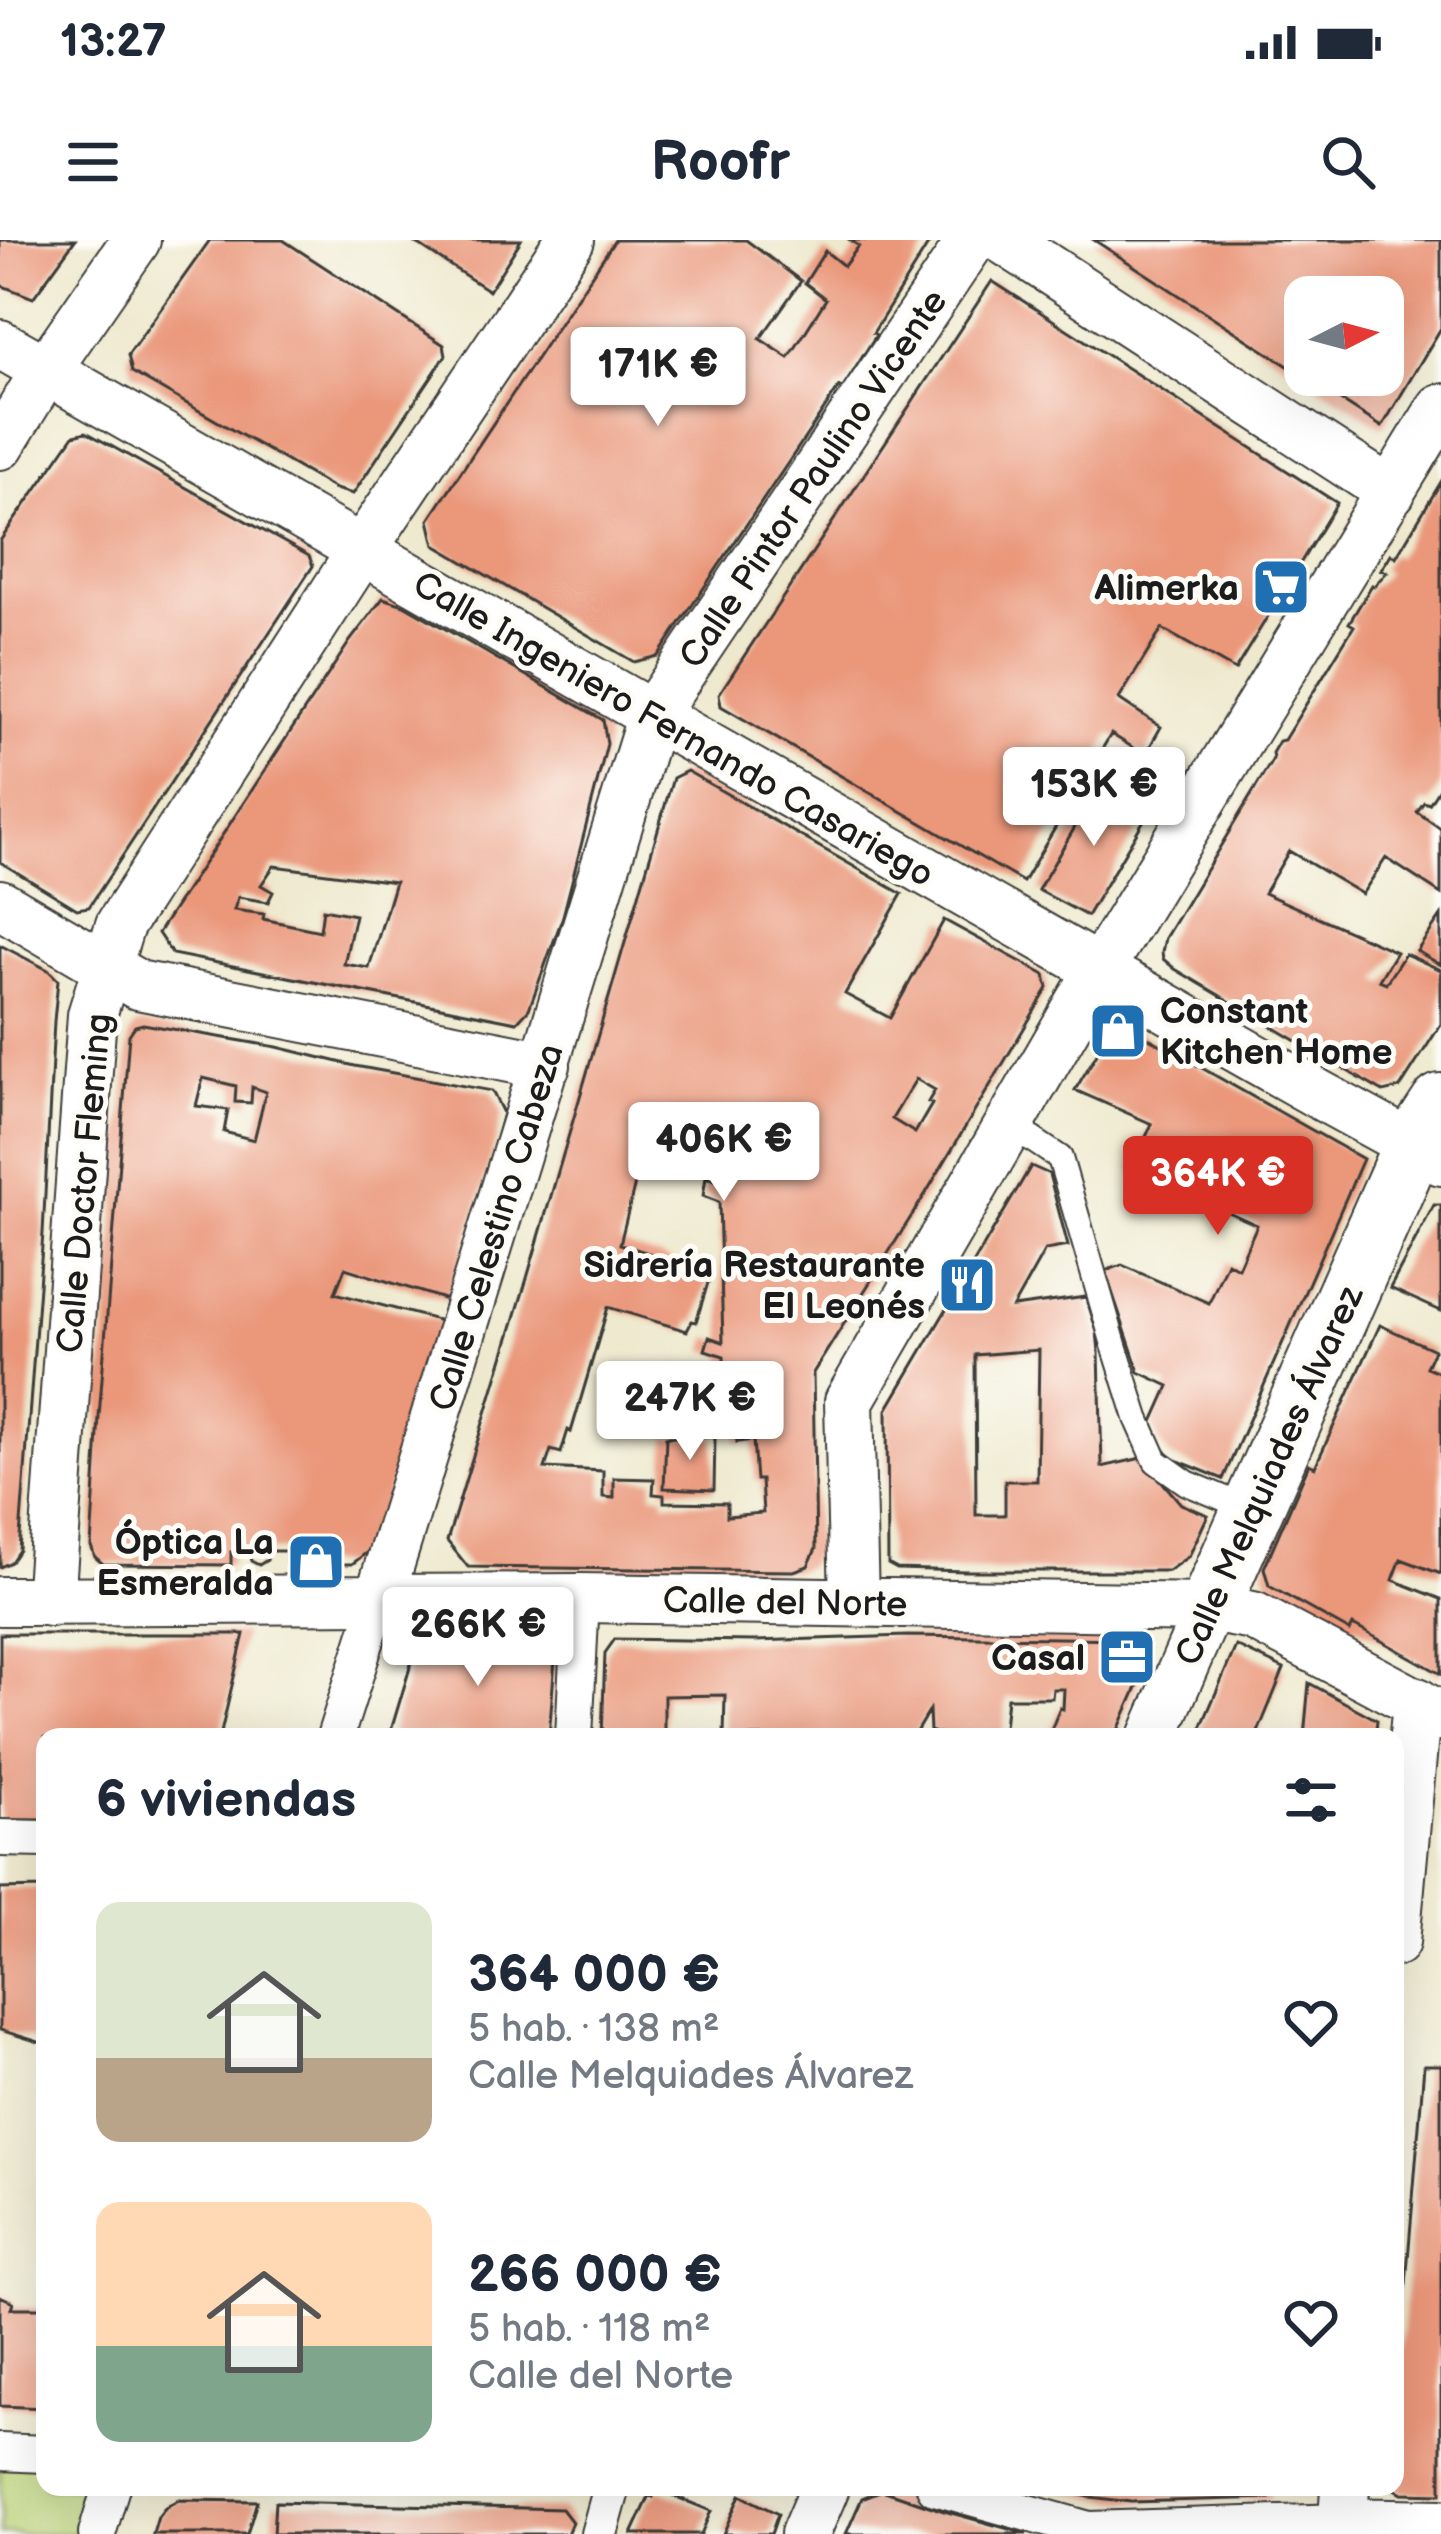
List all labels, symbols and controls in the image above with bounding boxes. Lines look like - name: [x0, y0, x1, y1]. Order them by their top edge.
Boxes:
- text: 13:27: [60, 15, 167, 70]
- icon: menu: [60, 129, 126, 195]
- icon: search: [1315, 129, 1381, 195]
- text: Roofr: [651, 130, 790, 195]
- north arrow: [1284, 276, 1404, 396]
- map controls: [1284, 276, 1404, 396]
- street label: Calle Pintor Paulino Vicente: [671, 282, 957, 677]
- pin: 171K €: [560, 327, 756, 429]
- text: 171K €: [598, 342, 718, 389]
- supermarket icon: Alimerka: [1250, 556, 1312, 618]
- street label: Calle Ingeniero Fernando Casariego: [405, 563, 941, 897]
- place label: Alimerka: [1094, 568, 1239, 611]
- pin: 153K €: [996, 747, 1192, 849]
- text: 153K €: [1030, 762, 1158, 809]
- place label: Constant Kitchen Home: [1160, 991, 1393, 1075]
- shop icon: Constant Kitchen Home: [1087, 1000, 1149, 1062]
- street label: Calle Doctor Fleming: [49, 1011, 122, 1355]
- street label: Calle Celestino Cabeza: [421, 1039, 574, 1416]
- pin: 406K €: [626, 1102, 822, 1204]
- text: 406K €: [655, 1117, 793, 1164]
- pin: 364K €: [1120, 1136, 1316, 1238]
- text: 364K €: [1150, 1151, 1286, 1198]
- place label: Sidrería Restaurante El Leonés: [584, 1245, 925, 1329]
- restaurant icon: Sidrería Restaurante El Leonés: [936, 1254, 998, 1316]
- street label: Calle Melquiades Álvarez: [1166, 1278, 1374, 1672]
- pin: 247K €: [592, 1361, 788, 1463]
- text: 247K €: [624, 1376, 756, 1423]
- place label: Óptica La Esmeralda: [97, 1519, 274, 1606]
- shop icon: Óptica La Esmeralda: [285, 1531, 347, 1593]
- street label: Calle del Norte: [662, 1580, 908, 1627]
- pin: 266K €: [380, 1587, 576, 1689]
- text: 266K €: [409, 1602, 547, 1649]
- office icon: Casal: [1096, 1626, 1158, 1688]
- place label: Casal: [991, 1638, 1085, 1681]
- icon: filters: [1278, 1767, 1344, 1833]
- text: 6 viviendas: [96, 1770, 356, 1831]
- text: 364 000 €: [468, 1945, 720, 2006]
- icon: home: [192, 1950, 336, 2094]
- icon: heart: [1278, 1989, 1344, 2055]
- text: 5 hab. · 138 m²: [468, 2006, 720, 2053]
- text: Calle Melquiades Álvarez: [468, 2053, 913, 2100]
- text: 266 000 €: [468, 2245, 722, 2306]
- icon: home: [192, 2250, 336, 2394]
- icon: heart: [1278, 2289, 1344, 2355]
- text: 5 hab. · 118 m²: [468, 2306, 711, 2353]
- text: Calle del Norte: [468, 2353, 733, 2400]

